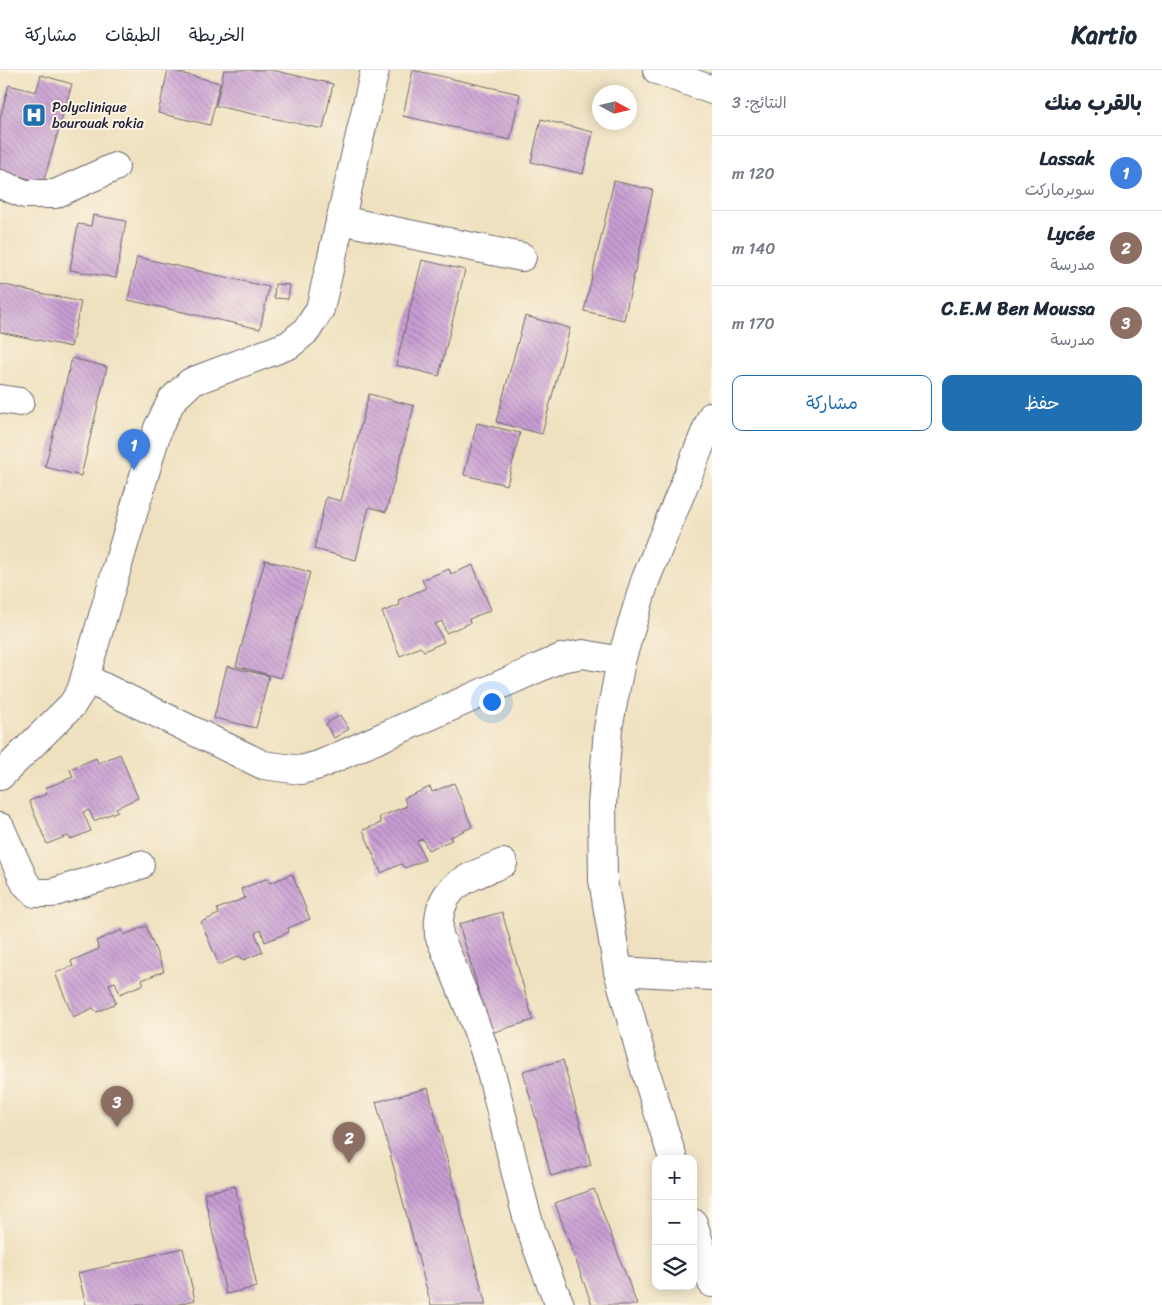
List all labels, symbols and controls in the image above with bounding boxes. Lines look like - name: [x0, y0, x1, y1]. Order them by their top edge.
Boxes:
- text: Kartio: [1072, 14, 1137, 56]
- text: مشاركة: [25, 19, 77, 51]
- text: الطبقات: [105, 19, 161, 51]
- text: الخريطة: [189, 19, 245, 51]
- text: بالقرب منك: [1044, 84, 1142, 122]
- north arrow: [592, 85, 637, 130]
- text: النتائج: 3: [732, 88, 787, 117]
- place label: Polyclinique bourouak rokia: [52, 95, 145, 136]
- hospital icon: Polyclinique bourouak rokia: [21, 102, 47, 128]
- text: Lassak: [1040, 142, 1095, 175]
- text: 120 m: [732, 159, 775, 188]
- text: 1: [1123, 159, 1129, 188]
- text: سوبرماركت: [1025, 175, 1095, 204]
- text: Lycée: [1047, 217, 1095, 250]
- text: 140 m: [732, 234, 775, 263]
- text: 2: [1121, 234, 1131, 263]
- text: مدرسة: [1050, 250, 1095, 279]
- text: C.E.M Ben Moussa: [941, 292, 1095, 325]
- text: 170 m: [732, 309, 775, 338]
- text: 3: [1122, 309, 1130, 338]
- text: مدرسة: [1050, 325, 1095, 354]
- button: مشاركة: [732, 375, 932, 431]
- button: حفظ: [942, 375, 1142, 431]
- pin: 1: [118, 429, 150, 470]
- your location: [479, 689, 505, 715]
- pin: 3: [101, 1086, 133, 1127]
- pin: 2: [333, 1122, 365, 1163]
- map controls: [652, 1155, 697, 1290]
- button: +: [652, 1155, 697, 1200]
- button: −: [652, 1200, 697, 1245]
- button: layers: [652, 1245, 697, 1290]

